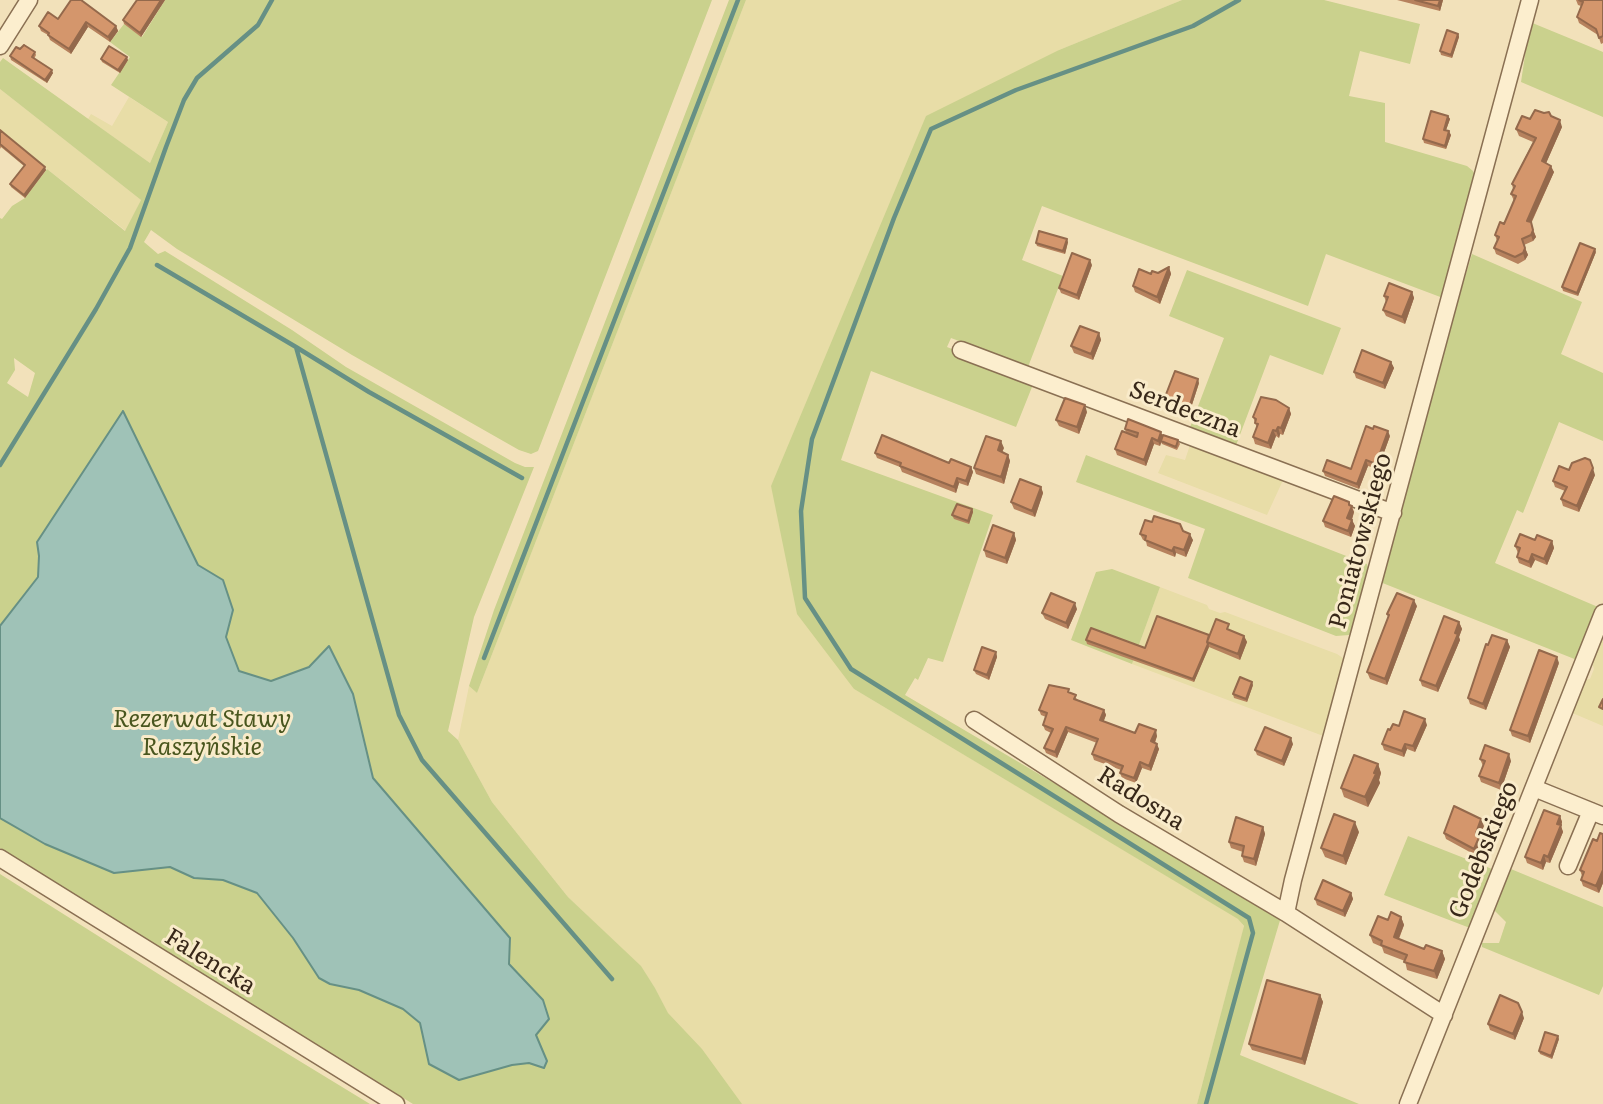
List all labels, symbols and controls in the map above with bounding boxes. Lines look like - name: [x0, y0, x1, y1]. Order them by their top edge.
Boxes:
- street label: Serdeczna: [1125, 376, 1245, 444]
- street label: Poniatowskiego: [1324, 450, 1398, 632]
- park label: Rezerwat Stawy Raszyńskie: [113, 706, 291, 762]
- street label: Radosna: [1092, 761, 1190, 837]
- street label: Godebskiego: [1443, 777, 1525, 923]
- street label: Falencka: [159, 923, 261, 1001]

